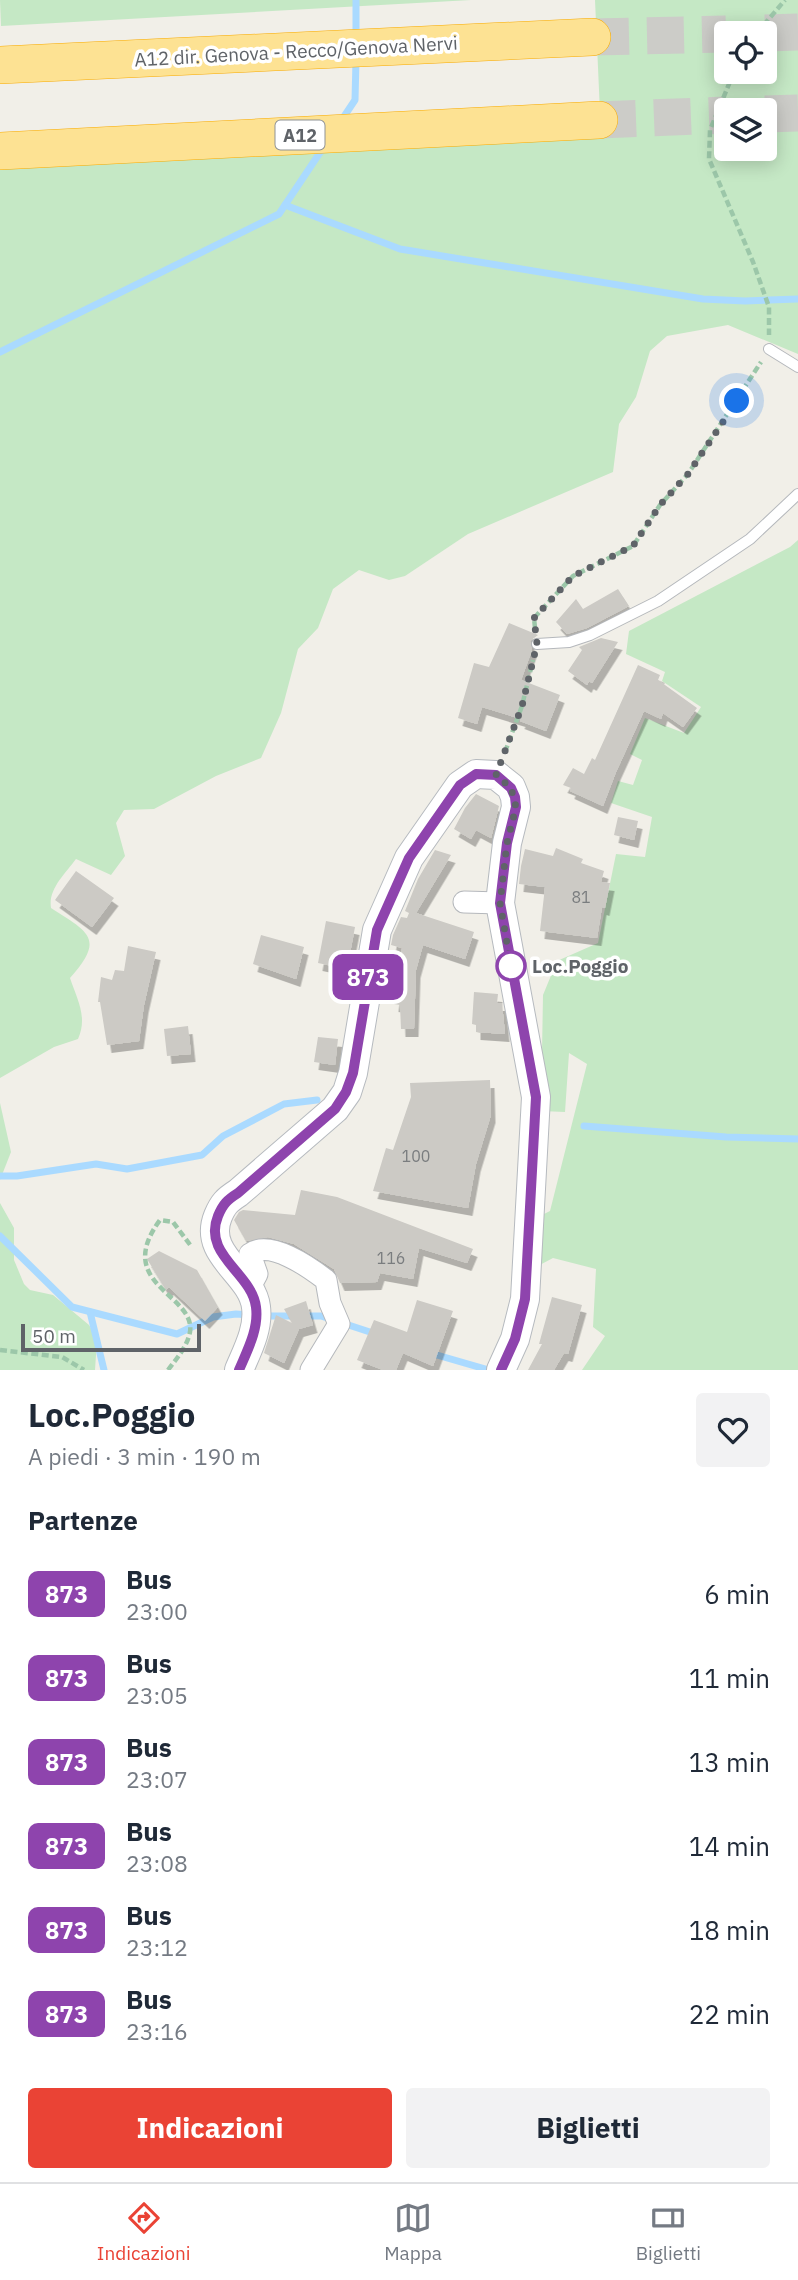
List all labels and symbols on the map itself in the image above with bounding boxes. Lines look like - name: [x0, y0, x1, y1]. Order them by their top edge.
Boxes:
- street label: A12 dir. Genova - Recco/Genova Nervi: [134, 31, 458, 71]
- road number: A12: [276, 120, 324, 150]
- your location: [719, 383, 754, 418]
- house number: 81: [571, 887, 591, 907]
- marker: Loc.Poggio: [496, 951, 526, 981]
- line badge: 873: [328, 954, 408, 1000]
- place label: Loc.Poggio: [532, 954, 629, 978]
- house number: 100: [402, 1146, 430, 1166]
- house number: 116: [377, 1248, 405, 1268]
- scale bar: [21, 1321, 201, 1353]

